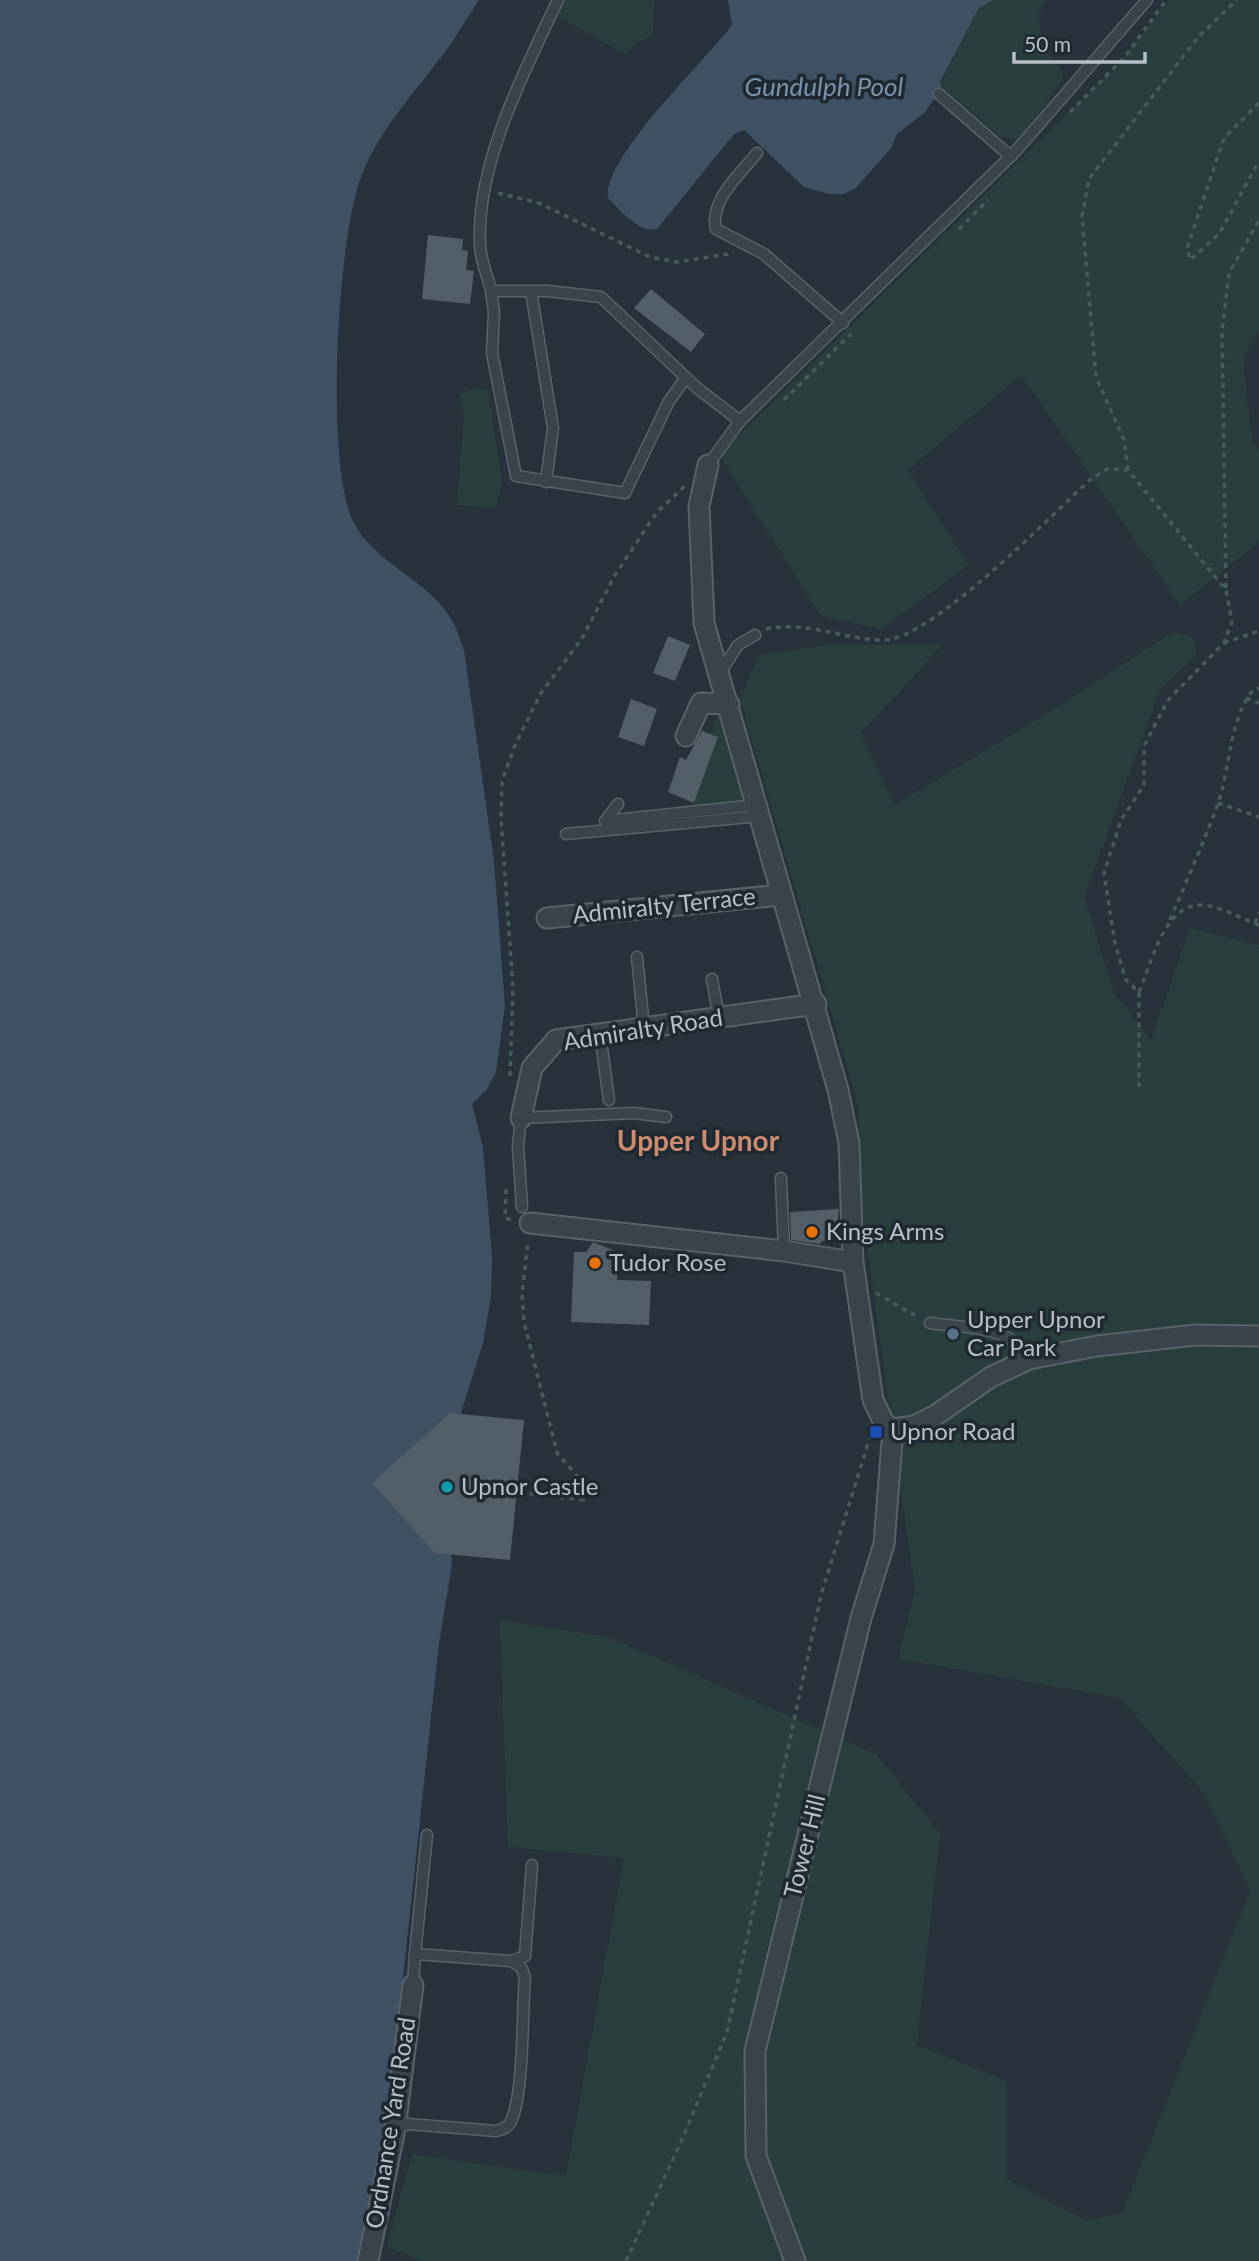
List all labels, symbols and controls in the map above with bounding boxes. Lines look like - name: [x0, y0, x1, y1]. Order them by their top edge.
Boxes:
- scale bar: [1014, 21, 1145, 65]
- text: 50 m: [1024, 31, 1071, 56]
- water label: Gundulph Pool: [745, 70, 904, 102]
- street label: Admiralty Terrace: [571, 880, 757, 929]
- street label: Admiralty Road: [561, 1002, 724, 1055]
- district label: Upper Upnor: [617, 1123, 780, 1157]
- place label: Kings Arms: [826, 1216, 944, 1245]
- marker: Kings Arms: [804, 1224, 820, 1240]
- place label: Tudor Rose: [609, 1247, 726, 1276]
- marker: Tudor Rose: [587, 1255, 603, 1271]
- place label: Upper Upnor Car Park: [967, 1304, 1105, 1361]
- marker: Upper Upnor Car Park: [945, 1326, 961, 1342]
- place label: Upnor Road: [890, 1416, 1015, 1445]
- marker: Upnor Road: [868, 1424, 884, 1440]
- place label: Upnor Castle: [461, 1471, 598, 1500]
- marker: Upnor Castle: [439, 1479, 455, 1495]
- street label: Tower Hill: [777, 1791, 830, 1900]
- street label: Ordnance Yard Road: [358, 2015, 421, 2231]

